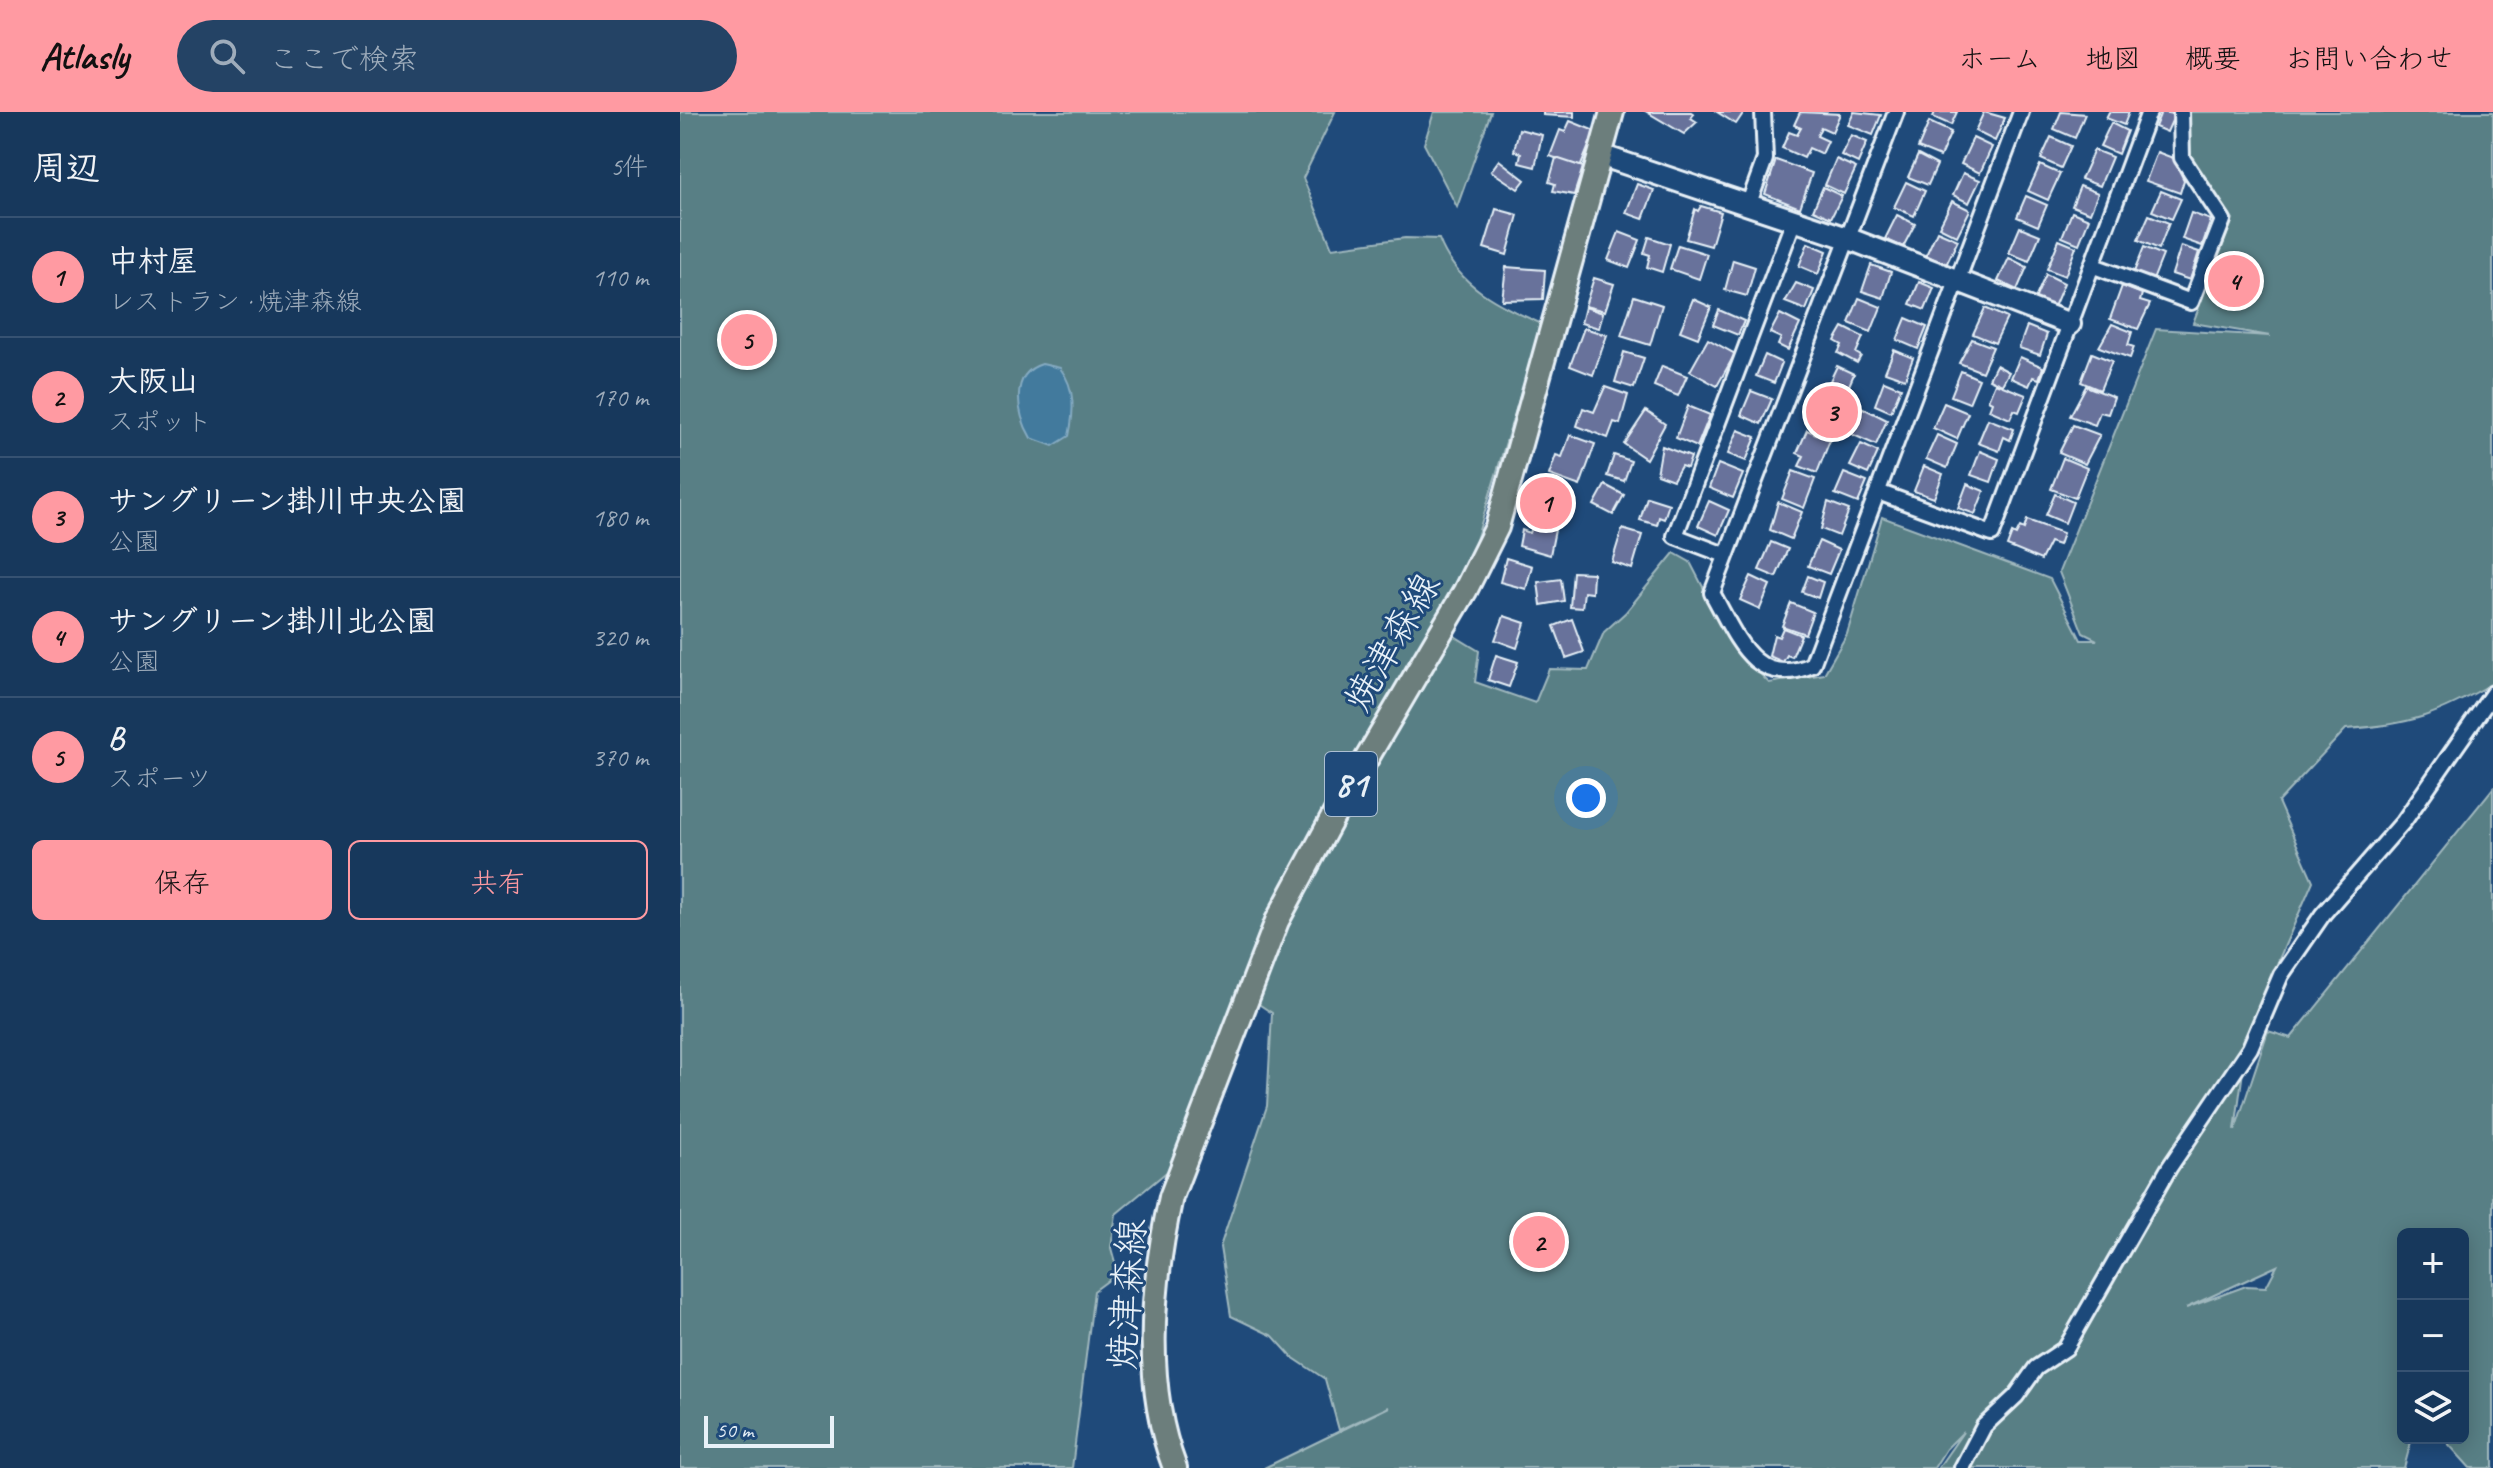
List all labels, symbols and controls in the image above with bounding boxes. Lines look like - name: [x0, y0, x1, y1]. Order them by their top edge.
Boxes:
- search box: [177, 20, 737, 92]
- text: Atlasly: [40, 33, 129, 80]
- icon: search: [205, 34, 249, 78]
- text: ここで検索: [269, 40, 419, 78]
- text: ホーム: [1958, 41, 2041, 76]
- text: 地図: [2085, 41, 2141, 76]
- text: 概要: [2185, 41, 2241, 76]
- text: お問い合わせ: [2285, 41, 2453, 76]
- text: 周辺: [32, 146, 100, 189]
- text: 5件: [610, 150, 648, 183]
- text: 中村屋: [108, 242, 198, 280]
- pin: 4: [2208, 251, 2260, 311]
- text: 1: [52, 261, 64, 294]
- text: 110 m: [592, 261, 648, 294]
- text: レストラン · 焼津森線: [108, 285, 362, 318]
- pin: 5: [721, 310, 773, 370]
- text: 大阪山: [108, 362, 198, 400]
- text: 2: [52, 381, 64, 414]
- text: 170 m: [592, 381, 648, 414]
- pin: 3: [1806, 382, 1858, 442]
- text: スポット: [108, 405, 212, 438]
- pin: 1: [1520, 473, 1572, 533]
- text: サングリーン掛川中央公園: [108, 482, 466, 520]
- text: 3: [52, 501, 64, 534]
- text: 180 m: [592, 501, 648, 534]
- text: 公園: [108, 525, 160, 558]
- street label: 焼津森線: [1334, 564, 1450, 720]
- text: サングリーン掛川北公園: [108, 602, 436, 640]
- text: 4: [52, 621, 64, 654]
- text: 320 m: [592, 621, 648, 654]
- text: 公園: [108, 645, 160, 678]
- text: B: [108, 719, 124, 757]
- text: 5: [52, 741, 64, 774]
- text: 370 m: [592, 741, 648, 774]
- road number: 81: [1325, 752, 1377, 816]
- text: スポーツ: [108, 762, 211, 795]
- your location: [1566, 778, 1606, 818]
- button: 保存: [32, 840, 332, 920]
- button: 共有: [348, 840, 648, 920]
- pin: 2: [1513, 1212, 1565, 1272]
- street label: 焼津森線: [1098, 1217, 1156, 1371]
- map controls: [2397, 1228, 2469, 1444]
- button: +: [2397, 1228, 2469, 1300]
- button: −: [2397, 1300, 2469, 1372]
- button: layers: [2397, 1372, 2469, 1444]
- scale bar: [704, 1412, 834, 1448]
- text: 50 m: [716, 1416, 753, 1444]

